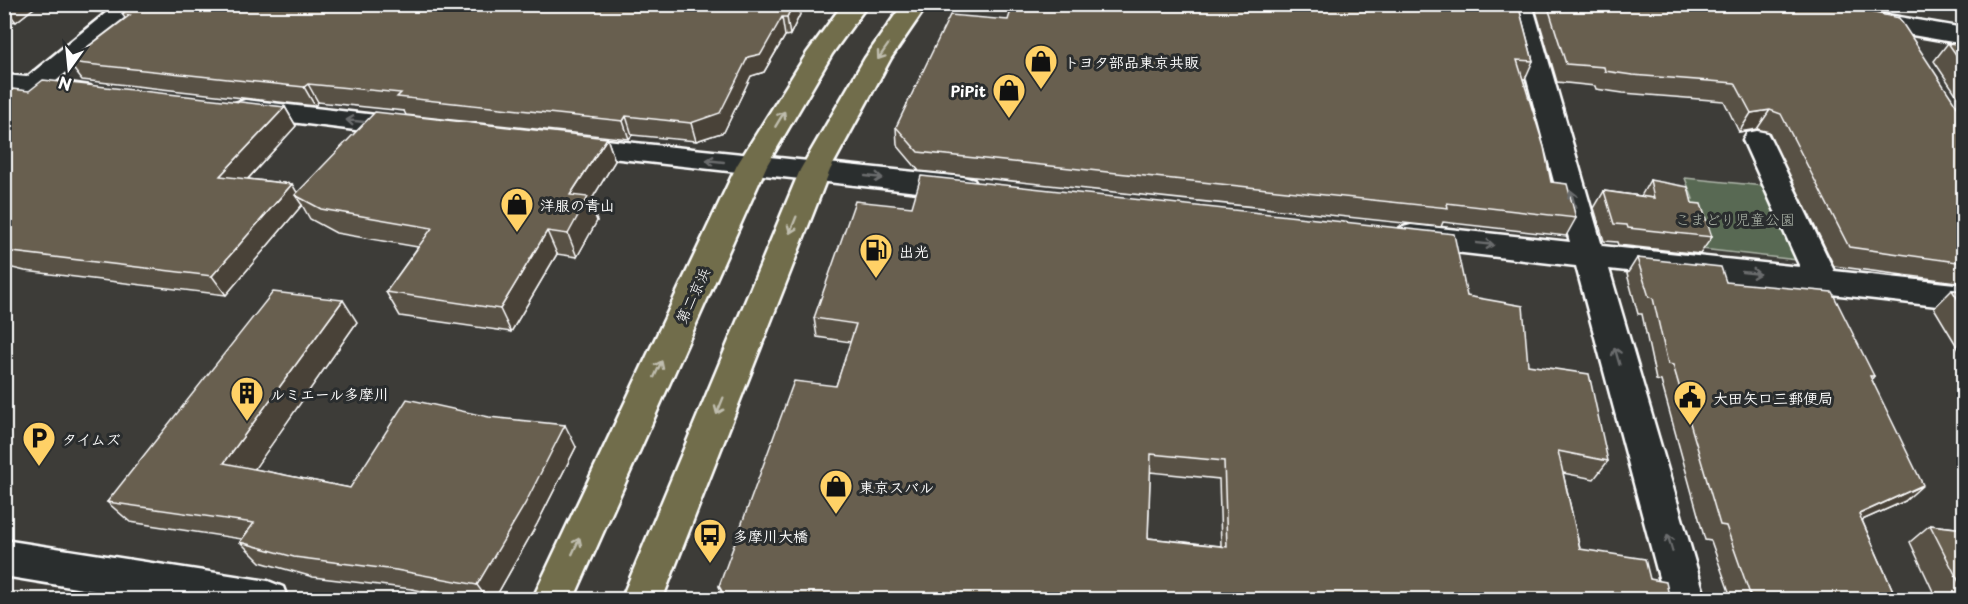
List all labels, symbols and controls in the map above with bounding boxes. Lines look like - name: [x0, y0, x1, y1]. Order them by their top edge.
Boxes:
- north arrow: [39, 39, 99, 99]
- shop icon: トヨタ部品東京共販: [1023, 43, 1059, 90]
- one-way arrow: [877, 44, 889, 60]
- place label: トヨタ部品東京共販: [1064, 50, 1199, 73]
- text: N: [56, 71, 74, 98]
- shop icon: PiPit: [991, 72, 1027, 119]
- place label: PiPit: [950, 79, 986, 102]
- one-way arrow: [774, 111, 786, 128]
- one-way arrow: [345, 116, 365, 127]
- one-way arrow: [706, 155, 726, 166]
- one-way arrow: [863, 172, 883, 183]
- shop icon: 洋服の青山: [499, 186, 535, 233]
- one-way arrow: [1567, 190, 1578, 209]
- place label: 洋服の青山: [540, 193, 615, 216]
- park label: こまどり児童公園: [1675, 207, 1795, 230]
- one-way arrow: [787, 215, 798, 234]
- fuel station icon: 出光: [858, 232, 894, 279]
- place label: 出光: [899, 239, 929, 262]
- one-way arrow: [1475, 239, 1494, 250]
- street label: 第二京浜: [669, 263, 715, 327]
- one-way arrow: [1740, 268, 1760, 279]
- one-way arrow: [1611, 347, 1622, 366]
- one-way arrow: [652, 361, 664, 379]
- building icon: ルミエール多摩川: [229, 375, 265, 422]
- public building icon: 大田矢口三郵便局: [1672, 379, 1708, 426]
- place label: ルミエール多摩川: [270, 382, 389, 405]
- place label: 大田矢口三郵便局: [1713, 386, 1833, 409]
- one-way arrow: [714, 396, 725, 415]
- parking icon: タイムズ: [21, 420, 57, 467]
- place label: タイムズ: [62, 427, 121, 450]
- shop icon: 東京スバル: [818, 468, 854, 515]
- place label: 東京スバル: [859, 475, 934, 498]
- bus stop icon: 多摩川大橋: [692, 517, 728, 564]
- place label: 多摩川大橋: [733, 524, 808, 547]
- one-way arrow: [1664, 534, 1675, 553]
- one-way arrow: [571, 538, 583, 556]

